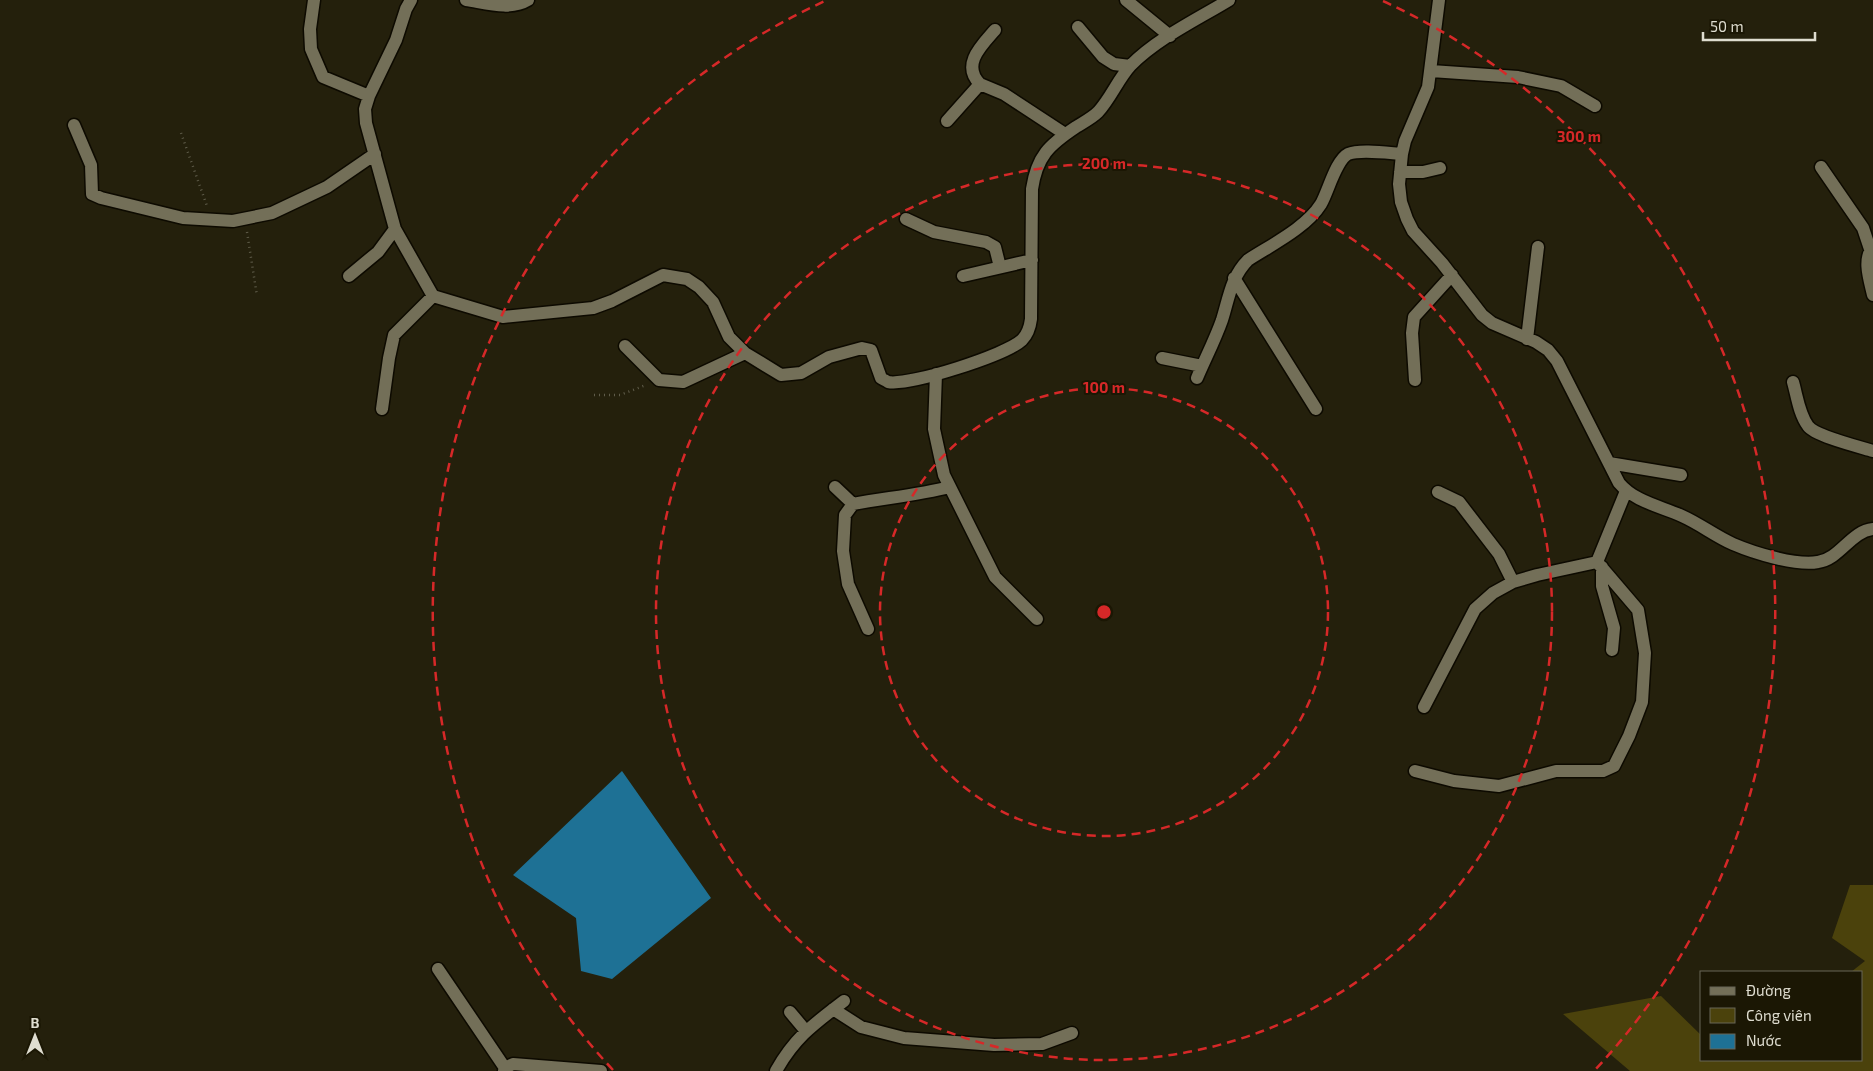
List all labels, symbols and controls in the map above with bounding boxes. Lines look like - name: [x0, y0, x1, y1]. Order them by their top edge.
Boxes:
- scale bar: [1703, 10, 1816, 42]
- text: 50 m: [1710, 17, 1744, 35]
- text: 300 m: [1557, 127, 1601, 145]
- text: 200 m: [1082, 154, 1126, 172]
- text: 100 m: [1083, 378, 1125, 396]
- centre of rings: [1095, 603, 1113, 621]
- legend: [1700, 971, 1863, 1061]
- text: Đường: [1746, 981, 1791, 999]
- text: Công viên: [1746, 1006, 1812, 1024]
- north arrow: [10, 1011, 60, 1061]
- text: B: [31, 1014, 40, 1031]
- text: Nước: [1746, 1031, 1782, 1049]

